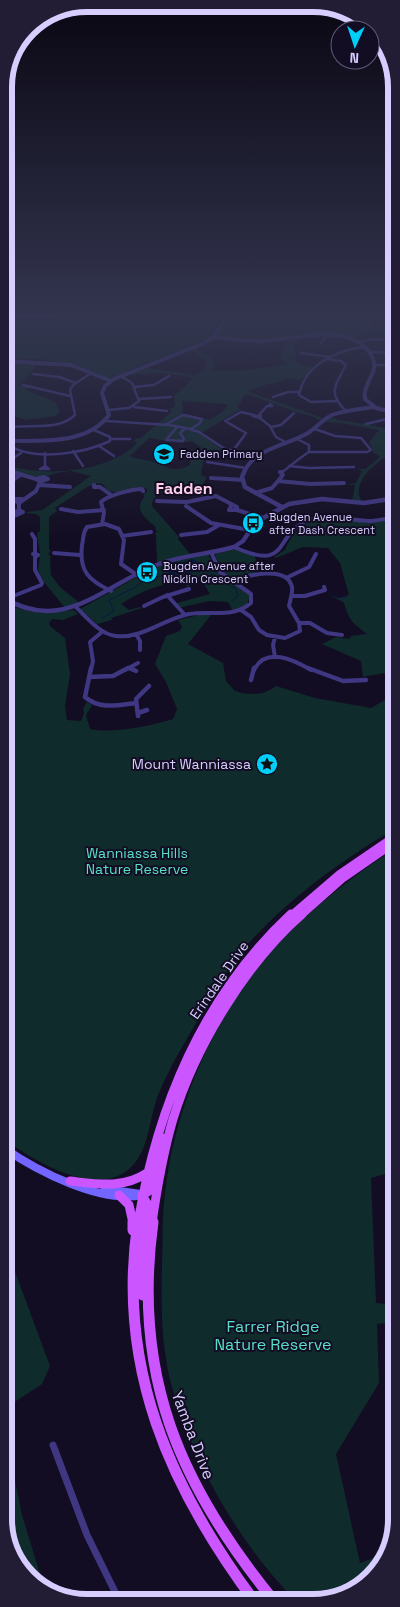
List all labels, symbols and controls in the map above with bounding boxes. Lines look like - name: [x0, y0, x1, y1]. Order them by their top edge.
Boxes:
- north arrow: [330, 20, 380, 70]
- text: N: [349, 49, 359, 67]
- school or university icon: Fadden Primary: [152, 442, 176, 466]
- place label: Fadden Primary: [180, 447, 262, 461]
- district label: Fadden: [155, 478, 213, 499]
- place label: Bugden Avenue after Dash Crescent: [269, 510, 375, 537]
- bus stop icon: Bugden Avenue after Dash Crescent: [241, 511, 265, 535]
- place label: Bugden Avenue after Nicklin Crescent: [163, 559, 275, 586]
- bus stop icon: Bugden Avenue after Nicklin Crescent: [135, 560, 159, 584]
- place icon: Mount Wanniassa: [255, 752, 279, 776]
- place label: Mount Wanniassa: [132, 755, 251, 773]
- park label: Wanniassa Hills Nature Reserve: [86, 844, 188, 878]
- street label: Erindale Drive: [186, 938, 252, 1022]
- park label: Farrer Ridge Nature Reserve: [214, 1316, 332, 1355]
- street label: Yamba Drive: [166, 1388, 220, 1482]

